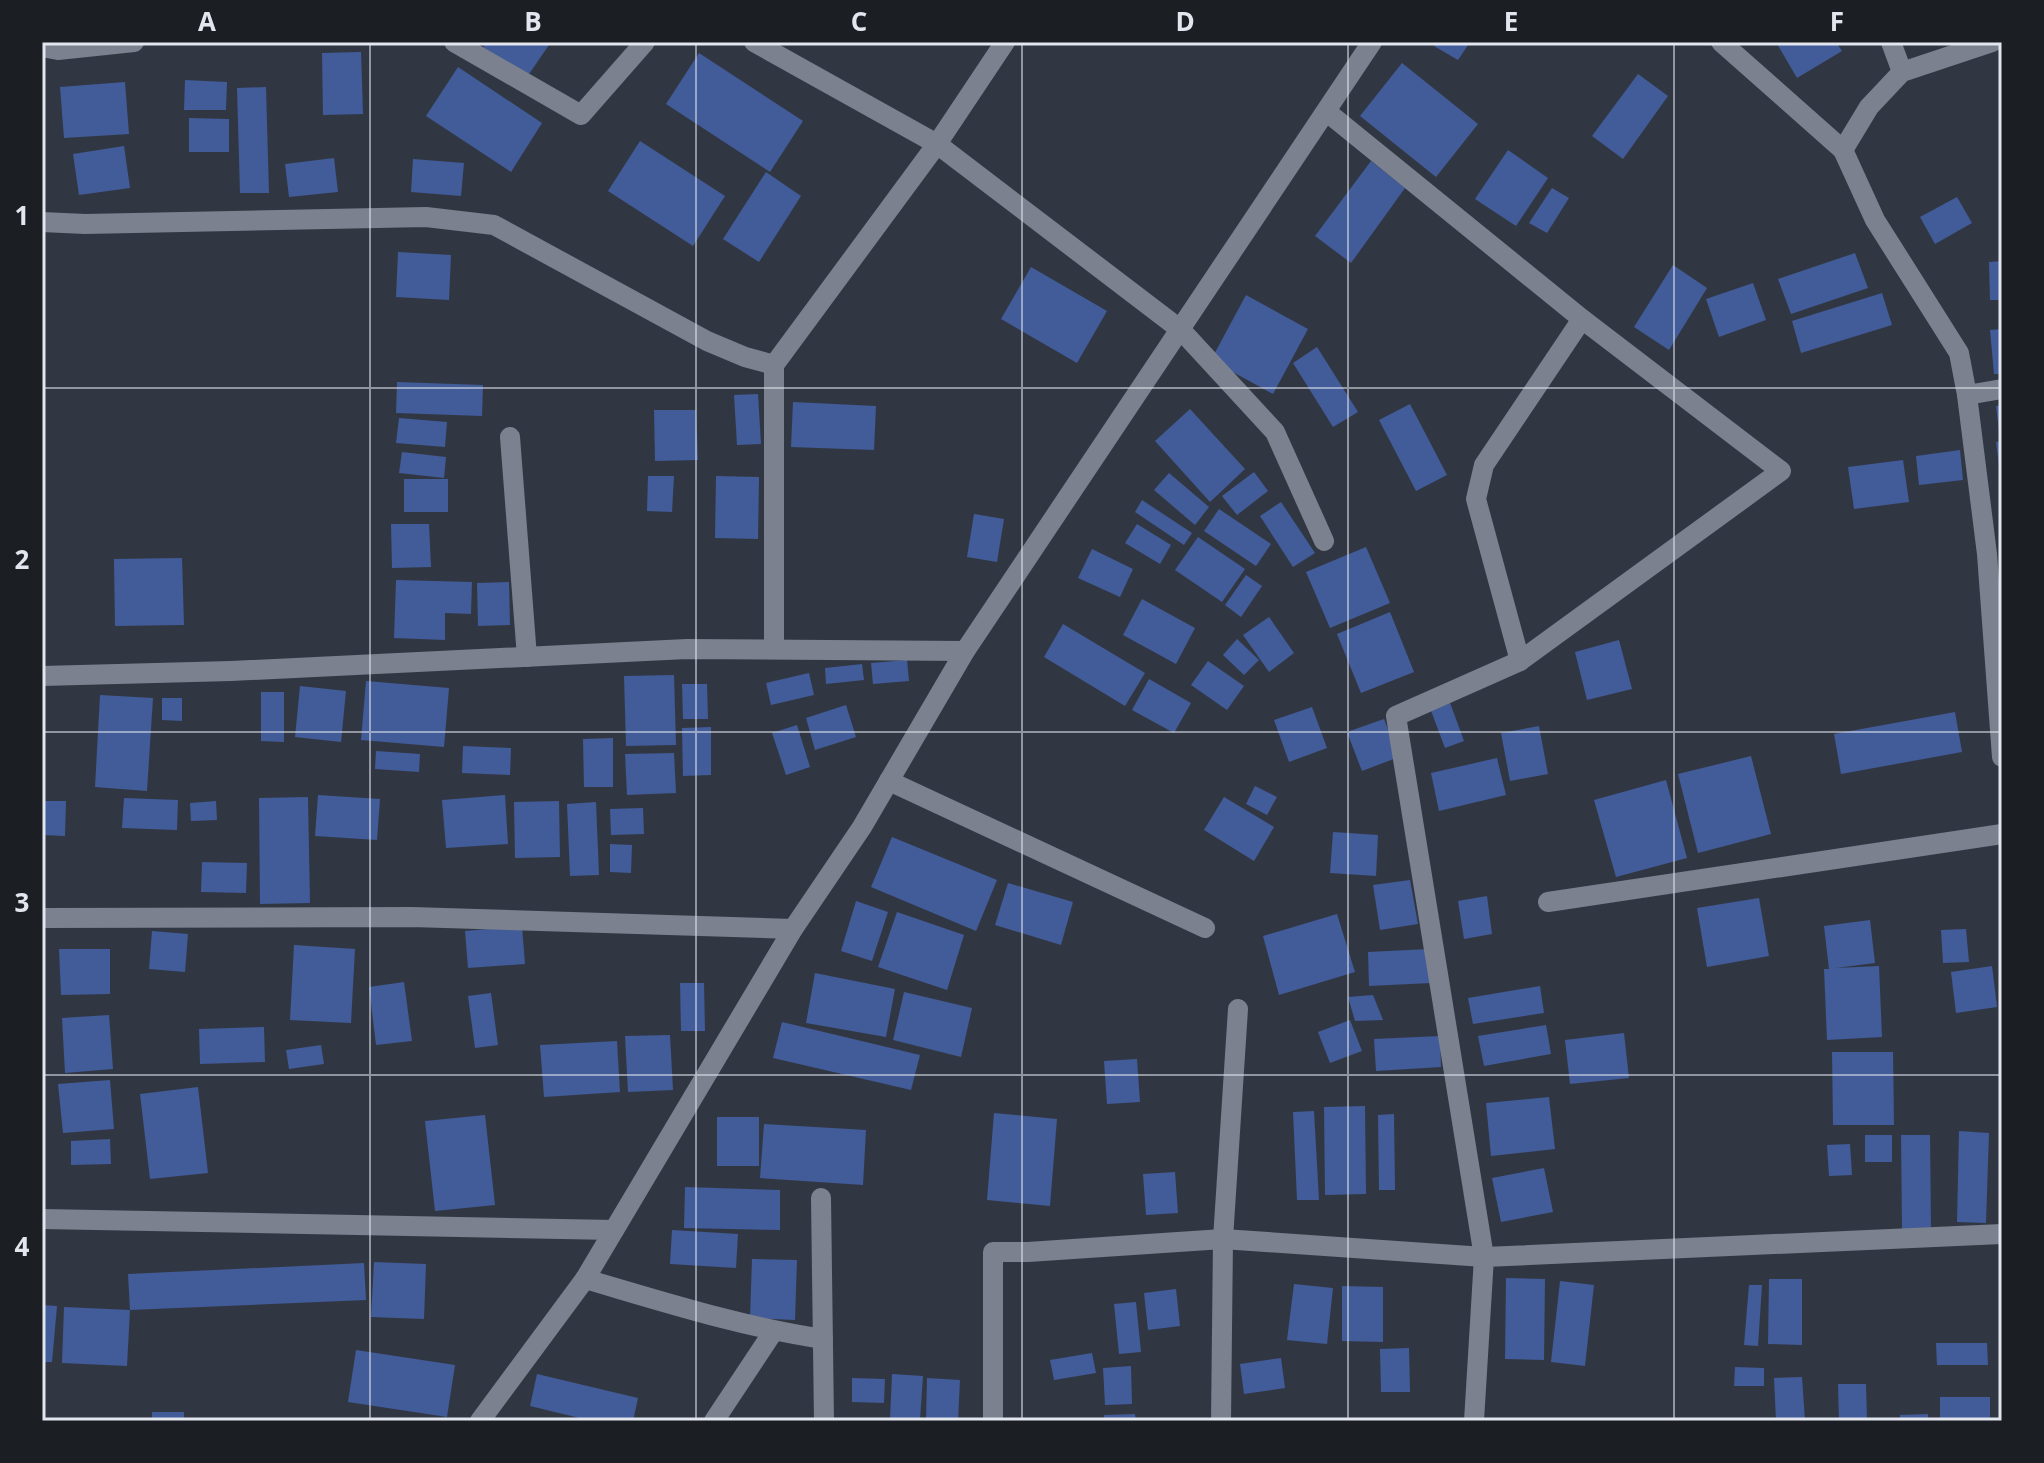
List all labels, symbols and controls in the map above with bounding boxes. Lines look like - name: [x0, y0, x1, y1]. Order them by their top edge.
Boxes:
- text: A: [198, 3, 216, 39]
- text: B: [524, 3, 542, 39]
- text: C: [851, 3, 867, 39]
- text: D: [1175, 3, 1195, 39]
- text: E: [1504, 3, 1518, 39]
- text: F: [1830, 3, 1844, 39]
- text: 1: [15, 197, 29, 233]
- text: 2: [15, 541, 30, 577]
- text: 3: [15, 884, 29, 920]
- text: 4: [15, 1228, 30, 1264]

